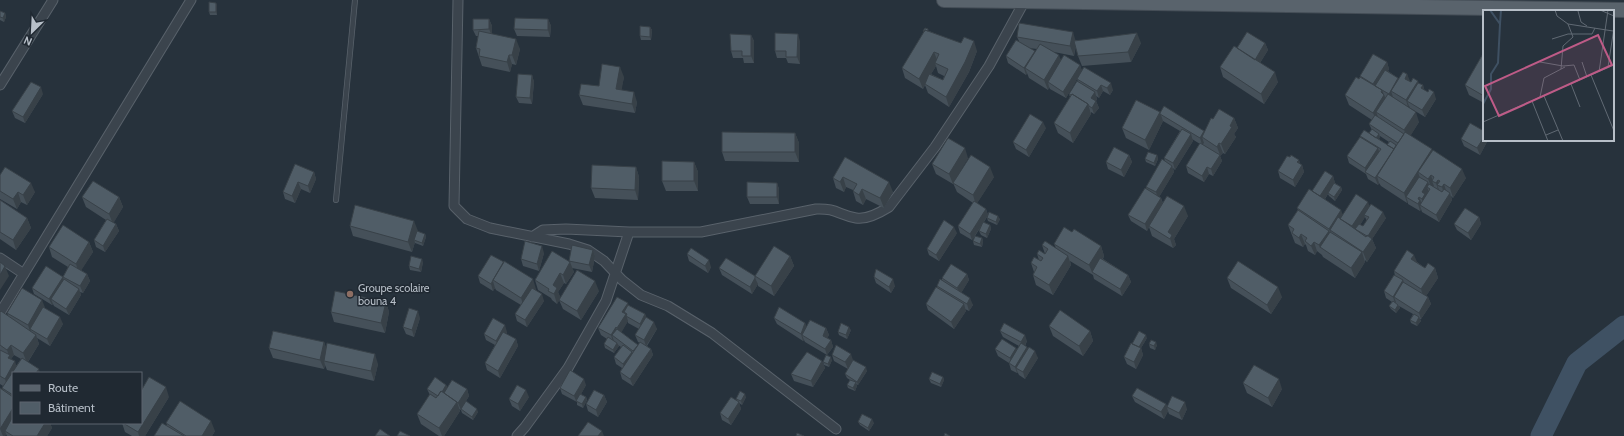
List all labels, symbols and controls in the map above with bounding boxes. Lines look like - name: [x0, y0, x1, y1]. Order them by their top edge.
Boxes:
- inset map: [1483, 10, 1614, 141]
- north arrow: [12, 12, 52, 52]
- text: N: [22, 33, 34, 49]
- place label: Groupe scolaire bouna 4: [358, 281, 430, 308]
- marker: Groupe scolaire bouna 4: [345, 289, 355, 299]
- legend: [12, 372, 142, 424]
- text: Route: [48, 380, 78, 395]
- text: Bâtiment: [48, 400, 95, 415]

